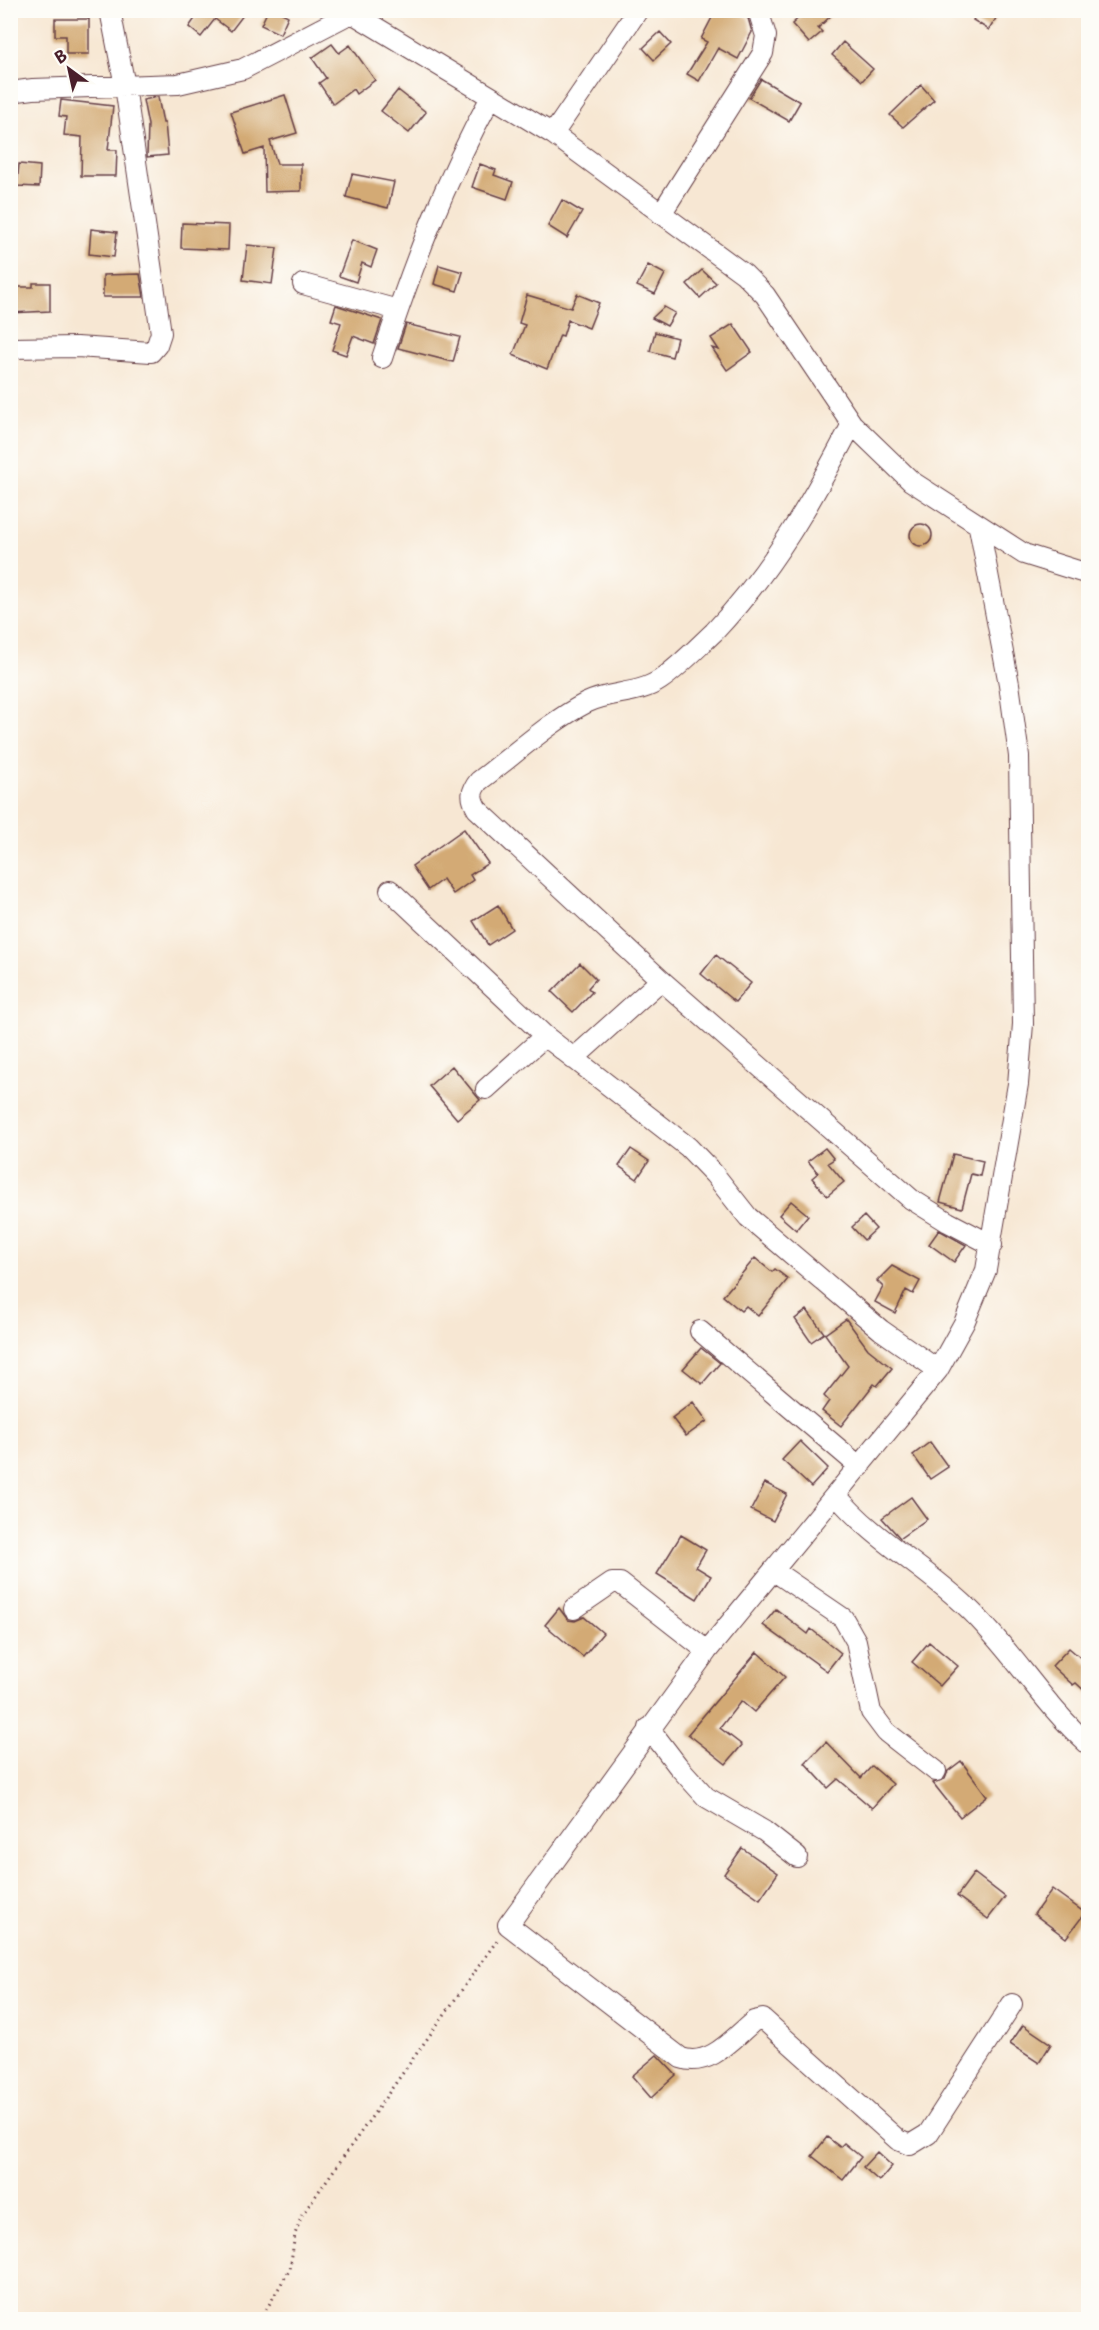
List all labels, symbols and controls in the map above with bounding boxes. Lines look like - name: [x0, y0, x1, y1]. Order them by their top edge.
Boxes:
- north arrow: [39, 39, 99, 99]
- text: B: [49, 43, 71, 69]

